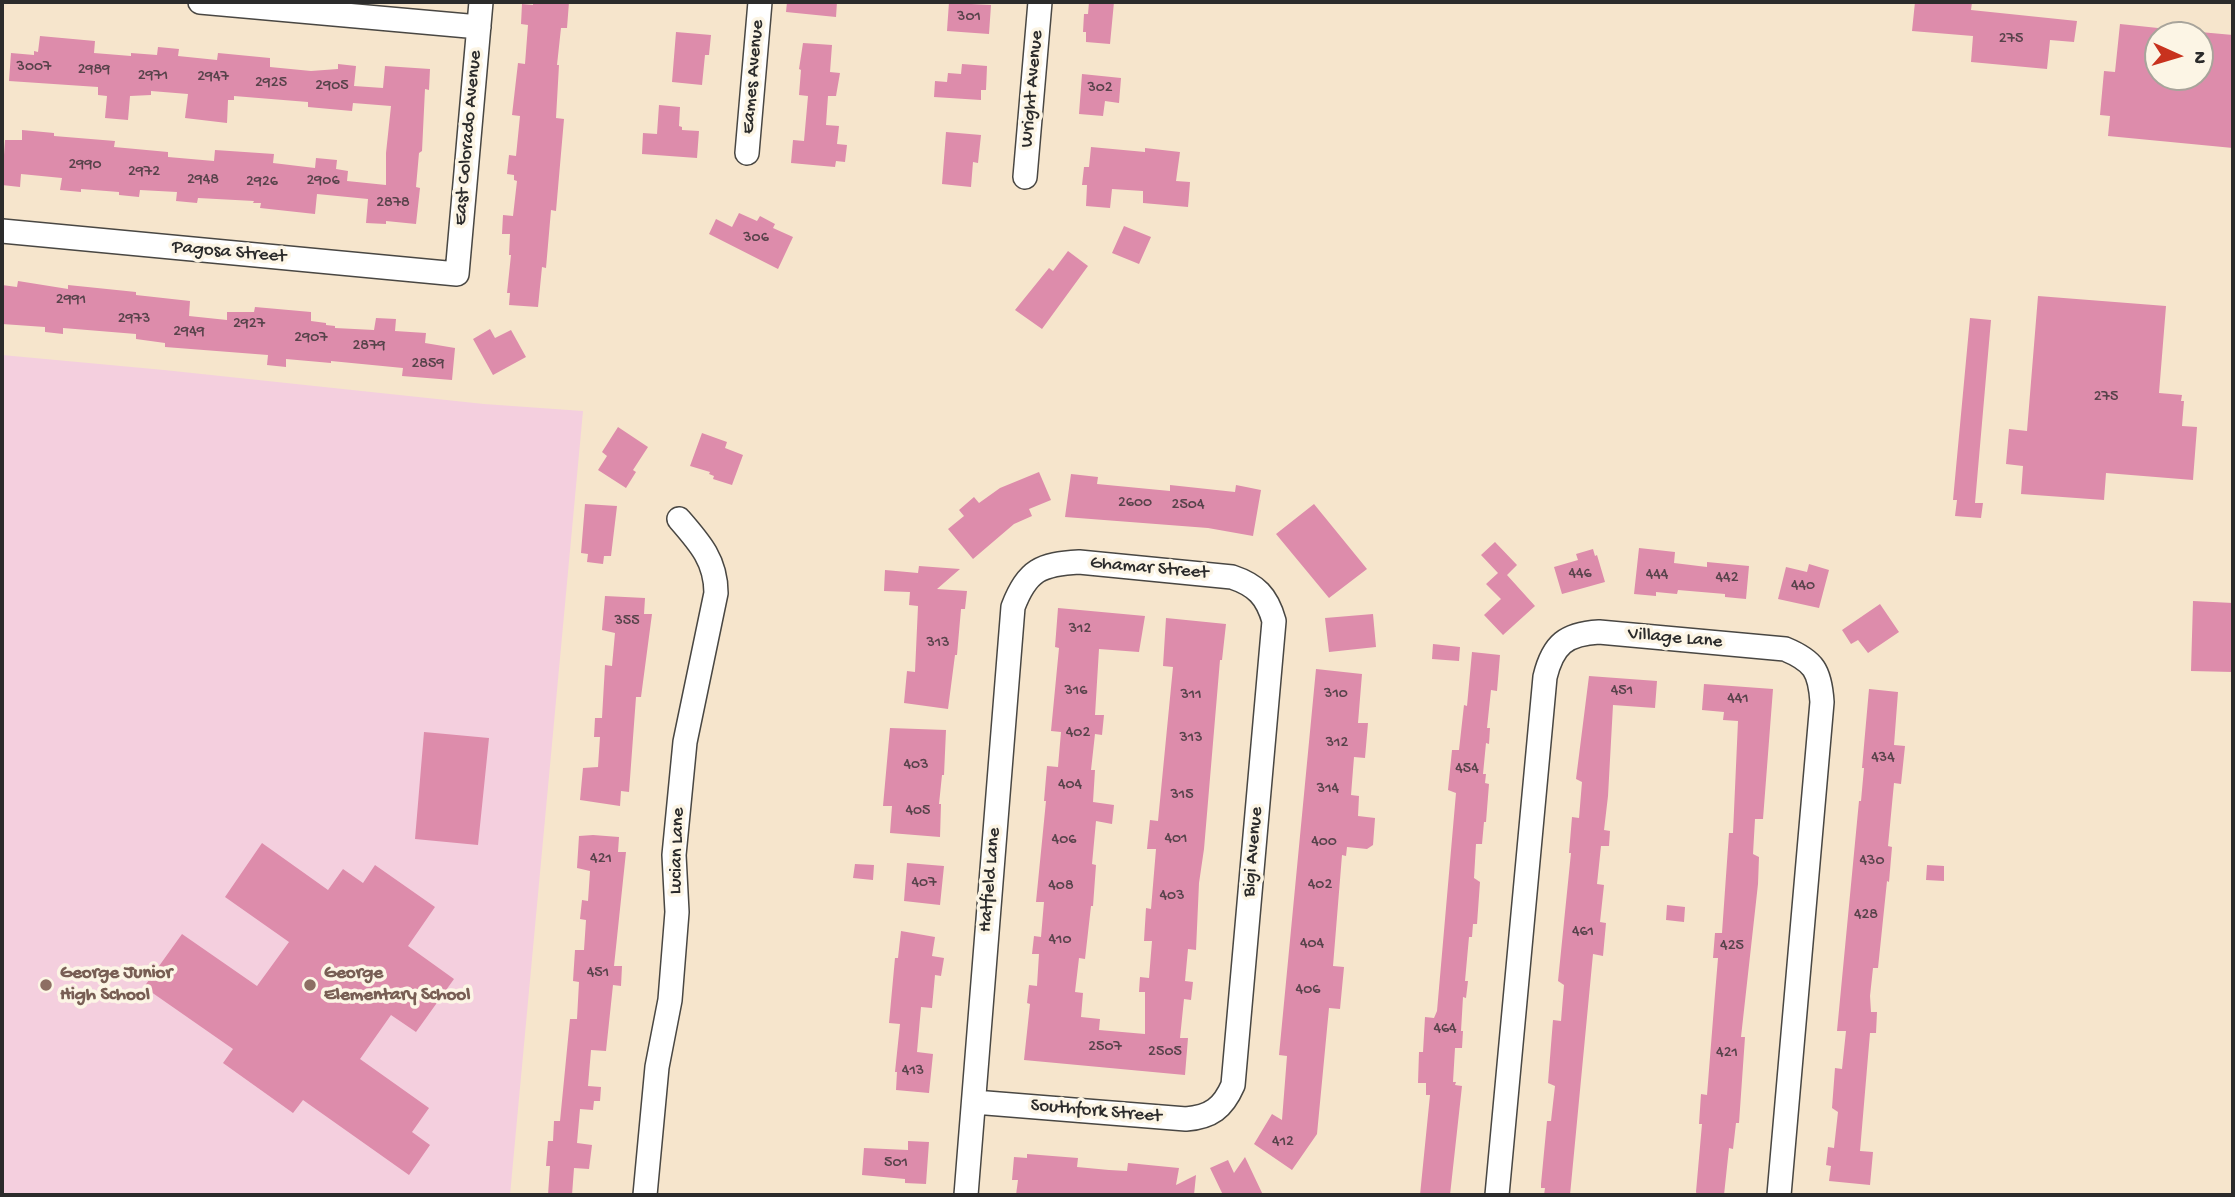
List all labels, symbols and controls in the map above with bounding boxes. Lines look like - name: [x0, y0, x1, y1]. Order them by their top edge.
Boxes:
- house number: 301: [957, 8, 981, 28]
- street label: Eames Avenue: [738, 19, 770, 135]
- north arrow: [2144, 21, 2214, 91]
- street label: Wright Avenue: [1017, 30, 1049, 148]
- house number: 275: [1999, 30, 2023, 50]
- street label: East Colorado Avenue: [450, 49, 488, 227]
- text: N: [2187, 50, 2210, 64]
- house number: 3007: [17, 58, 51, 78]
- house number: 2989: [78, 61, 110, 81]
- house number: 2971: [138, 67, 168, 87]
- house number: 2947: [197, 68, 229, 88]
- house number: 2925: [255, 74, 287, 94]
- house number: 2905: [315, 77, 349, 97]
- house number: 302: [1087, 79, 1113, 99]
- house number: 2990: [69, 156, 101, 176]
- house number: 2972: [128, 163, 160, 183]
- house number: 2948: [187, 171, 219, 191]
- house number: 2906: [306, 172, 340, 192]
- house number: 2926: [246, 173, 278, 193]
- house number: 2878: [376, 194, 410, 214]
- house number: 306: [743, 229, 769, 249]
- street label: Pagosa Street: [171, 237, 287, 269]
- house number: 2991: [56, 291, 86, 311]
- house number: 2973: [118, 310, 150, 330]
- house number: 2927: [233, 315, 265, 335]
- house number: 2949: [173, 323, 205, 343]
- house number: 2907: [294, 329, 328, 349]
- house number: 2879: [353, 337, 385, 357]
- house number: 2859: [411, 355, 445, 375]
- house number: 275: [2094, 388, 2118, 408]
- house number: 2600: [1118, 494, 1152, 514]
- house number: 2504: [1172, 496, 1204, 516]
- street label: Ghamar Street: [1089, 552, 1209, 586]
- house number: 446: [1568, 565, 1592, 585]
- house number: 444: [1646, 566, 1668, 586]
- house number: 442: [1716, 569, 1738, 589]
- house number: 440: [1791, 577, 1815, 597]
- house number: 355: [614, 612, 640, 632]
- house number: 312: [1069, 620, 1091, 640]
- street label: Village Lane: [1627, 624, 1723, 654]
- house number: 313: [926, 634, 950, 654]
- house number: 316: [1065, 682, 1087, 702]
- house number: 451: [1611, 682, 1633, 702]
- house number: 310: [1324, 685, 1348, 705]
- house number: 311: [1180, 686, 1202, 706]
- house number: 441: [1727, 690, 1749, 710]
- house number: 402: [1066, 724, 1090, 744]
- house number: 313: [1179, 729, 1203, 749]
- house number: 312: [1326, 734, 1348, 754]
- house number: 434: [1871, 749, 1895, 769]
- house number: 403: [904, 756, 928, 776]
- house number: 454: [1455, 760, 1479, 780]
- house number: 404: [1058, 776, 1082, 796]
- house number: 314: [1317, 780, 1339, 800]
- house number: 315: [1170, 786, 1194, 806]
- house number: 405: [905, 802, 931, 822]
- street label: Bigi Avenue: [1239, 806, 1269, 898]
- street label: Lucian Lane: [665, 807, 691, 895]
- street label: Hatfield Lane: [975, 827, 1007, 933]
- house number: 401: [1164, 830, 1188, 850]
- house number: 406: [1052, 831, 1076, 851]
- house number: 400: [1311, 833, 1337, 853]
- house number: 421: [590, 850, 612, 870]
- house number: 430: [1860, 852, 1884, 872]
- house number: 407: [912, 874, 936, 894]
- house number: 402: [1308, 876, 1332, 896]
- house number: 408: [1048, 877, 1074, 897]
- house number: 403: [1160, 887, 1184, 907]
- house number: 428: [1854, 906, 1878, 926]
- house number: 461: [1572, 923, 1594, 943]
- house number: 410: [1048, 931, 1072, 951]
- house number: 404: [1300, 935, 1324, 955]
- house number: 425: [1720, 937, 1744, 957]
- place label: George Junior High School: [60, 963, 172, 1007]
- place label: George Elementary School: [324, 963, 470, 1007]
- house number: 451: [587, 964, 609, 984]
- marker: George Junior High School: [38, 977, 54, 993]
- marker: George Elementary School: [302, 977, 318, 993]
- house number: 406: [1296, 981, 1320, 1001]
- house number: 464: [1433, 1020, 1457, 1040]
- house number: 2507: [1088, 1038, 1122, 1058]
- house number: 2505: [1148, 1043, 1182, 1063]
- house number: 421: [1716, 1044, 1738, 1064]
- house number: 413: [902, 1062, 924, 1082]
- street label: Southfork Street: [1029, 1095, 1163, 1129]
- house number: 412: [1272, 1133, 1294, 1153]
- house number: 501: [884, 1154, 908, 1174]

